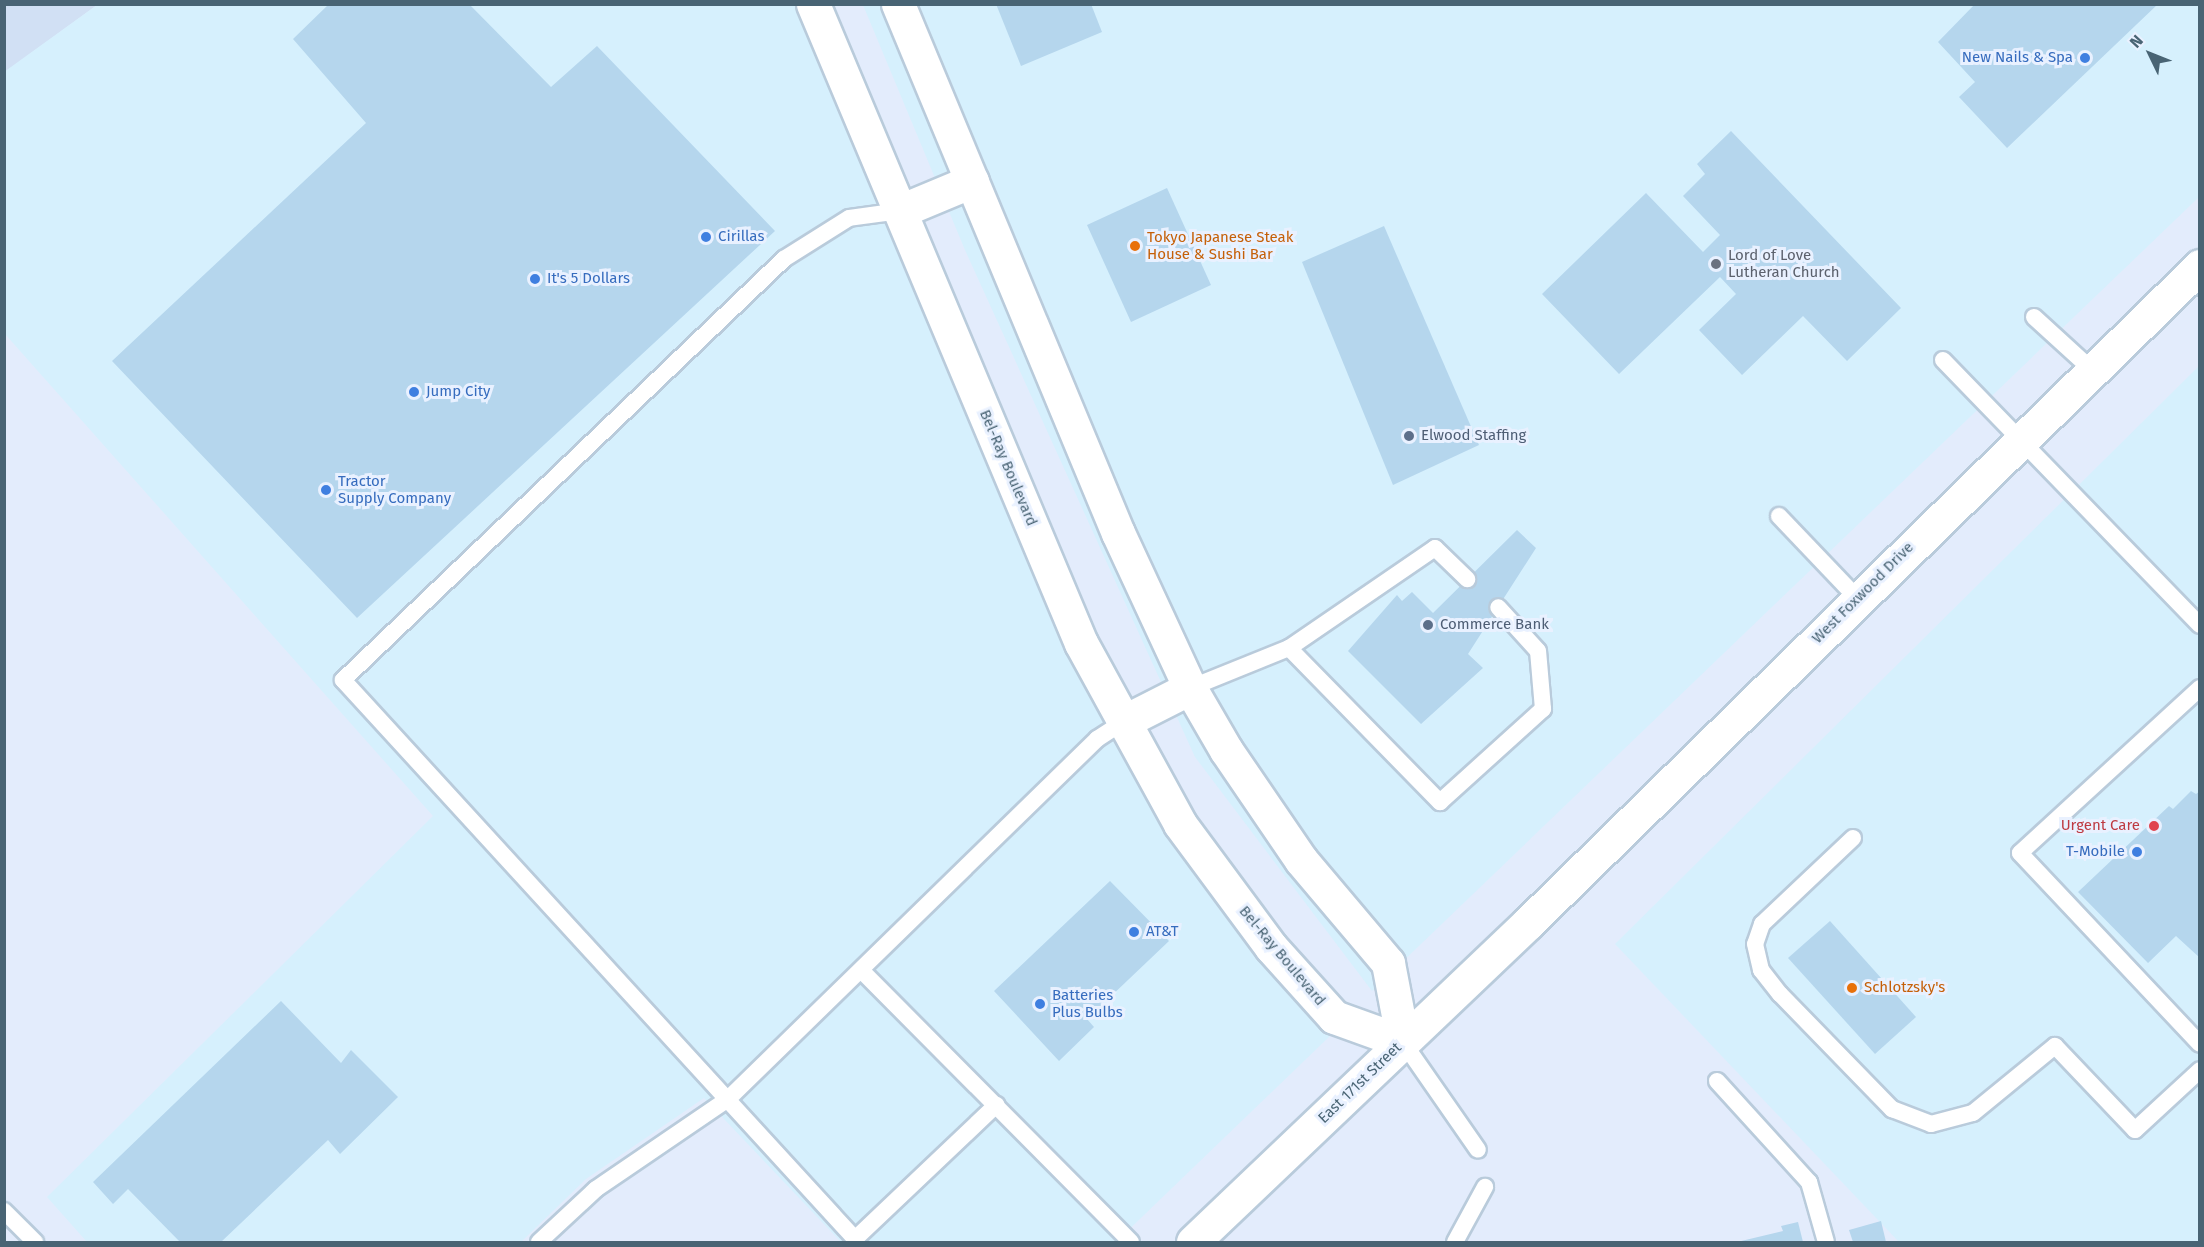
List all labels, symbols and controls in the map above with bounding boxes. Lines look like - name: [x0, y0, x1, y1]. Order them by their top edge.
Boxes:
- north arrow: [2120, 24, 2180, 84]
- text: N: [2126, 31, 2147, 52]
- place label: New Nails & Spa: [1962, 49, 2073, 67]
- marker: New Nails & Spa: [2078, 51, 2092, 65]
- place label: Cirillas: [718, 228, 764, 246]
- place label: Tokyo Japanese Steak House & Sushi Bar: [1147, 228, 1293, 263]
- marker: Cirillas: [699, 230, 713, 244]
- marker: Tokyo Japanese Steak House & Sushi Bar: [1128, 239, 1142, 253]
- place label: Lord of Love Lutheran Church: [1728, 246, 1840, 281]
- marker: Lord of Love Lutheran Church: [1709, 257, 1723, 271]
- place label: It's 5 Dollars: [547, 270, 630, 288]
- marker: It's 5 Dollars: [528, 272, 542, 286]
- place label: Jump City: [426, 383, 490, 401]
- marker: Jump City: [407, 385, 421, 399]
- street label: Bel-Ray Boulevard: [975, 407, 1041, 529]
- place label: Elwood Staffing: [1421, 427, 1526, 445]
- marker: Elwood Staffing: [1402, 429, 1416, 443]
- place label: Tractor Supply Company: [338, 472, 451, 507]
- marker: Tractor Supply Company: [319, 483, 333, 497]
- street label: West Foxwood Drive: [1809, 539, 1917, 647]
- place label: Commerce Bank: [1440, 616, 1549, 634]
- marker: Commerce Bank: [1421, 618, 1435, 632]
- place label: Urgent Care: [2061, 817, 2140, 835]
- marker: Urgent Care: [2145, 817, 2163, 835]
- place label: T-Mobile: [2066, 843, 2125, 861]
- marker: T-Mobile: [2130, 845, 2144, 859]
- street label: Bel-Ray Boulevard: [1235, 903, 1329, 1009]
- place label: AT&T: [1146, 923, 1179, 941]
- marker: AT&T: [1127, 925, 1141, 939]
- place label: Schlotzsky's: [1864, 979, 1945, 997]
- marker: Schlotzsky's: [1845, 981, 1859, 995]
- place label: Batteries Plus Bulbs: [1052, 986, 1123, 1021]
- marker: Batteries Plus Bulbs: [1033, 997, 1047, 1011]
- street label: East 171st Street: [1315, 1039, 1405, 1127]

